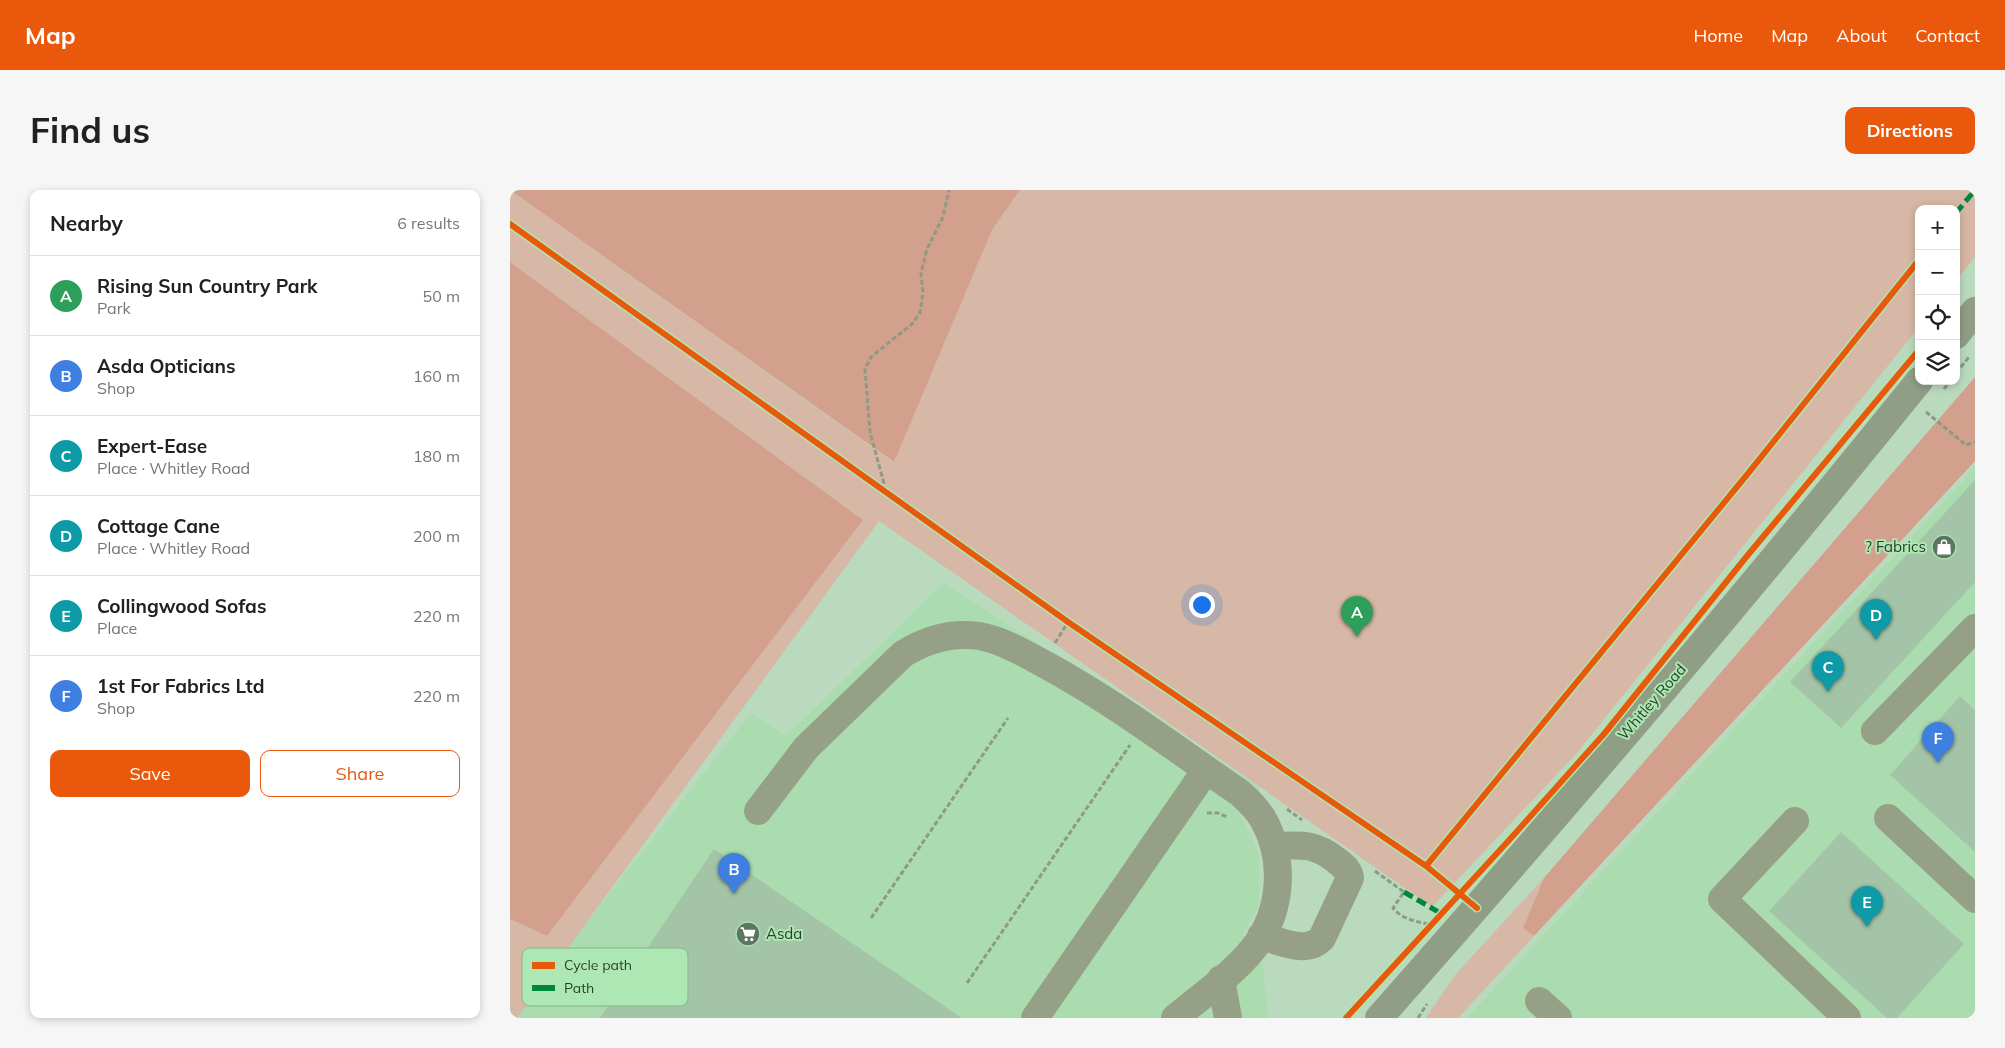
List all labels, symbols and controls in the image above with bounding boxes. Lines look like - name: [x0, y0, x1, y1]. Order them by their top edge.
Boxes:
- text: Map: [25, 20, 76, 50]
- text: Home: [1693, 24, 1743, 47]
- text: Map: [1771, 24, 1808, 47]
- text: About: [1836, 24, 1887, 47]
- text: Contact: [1915, 24, 1980, 47]
- button: Directions: [1845, 107, 1975, 154]
- text: Find us: [30, 108, 150, 152]
- map controls: [1915, 205, 1960, 385]
- button: +: [1915, 205, 1960, 250]
- text: Nearby: [50, 210, 123, 236]
- text: 6 results: [397, 213, 460, 233]
- button: −: [1915, 250, 1960, 295]
- text: Rising Sun Country Park: [97, 274, 318, 298]
- text: A: [60, 286, 72, 306]
- text: 50 m: [423, 286, 460, 306]
- button: locate: [1915, 295, 1960, 340]
- text: Park: [97, 298, 131, 318]
- button: layers: [1915, 340, 1960, 385]
- text: Asda Opticians: [97, 354, 235, 378]
- text: B: [60, 366, 72, 386]
- text: 160 m: [413, 366, 460, 386]
- text: Shop: [97, 378, 135, 398]
- text: Expert-Ease: [97, 434, 207, 458]
- text: C: [61, 446, 71, 466]
- text: 180 m: [413, 446, 460, 466]
- text: Place · Whitley Road: [97, 458, 250, 478]
- text: Cottage Cane: [97, 514, 220, 538]
- text: D: [60, 526, 72, 546]
- text: 200 m: [413, 526, 460, 546]
- shop icon: ? Fabrics: [1931, 534, 1957, 560]
- place label: ? Fabrics: [1865, 537, 1926, 556]
- text: Place · Whitley Road: [97, 538, 250, 558]
- your location: [1189, 592, 1215, 618]
- text: Collingwood Sofas: [97, 594, 266, 618]
- pin: A: [1341, 596, 1373, 637]
- pin: D: [1860, 599, 1892, 640]
- text: E: [61, 606, 71, 626]
- text: 220 m: [413, 606, 460, 626]
- text: Place: [97, 618, 137, 638]
- pin: C: [1812, 651, 1844, 692]
- street label: Whitley Road: [1613, 660, 1690, 744]
- text: 1st For Fabrics Ltd: [97, 674, 264, 698]
- text: F: [61, 686, 71, 706]
- text: 220 m: [413, 686, 460, 706]
- text: Shop: [97, 698, 135, 718]
- pin: F: [1922, 722, 1954, 763]
- button: Save: [50, 750, 250, 797]
- button: Share: [260, 750, 460, 797]
- pin: B: [718, 853, 750, 894]
- pin: E: [1851, 886, 1883, 927]
- supermarket icon: Asda: [735, 921, 761, 947]
- place label: Asda: [766, 924, 802, 943]
- legend: [522, 948, 688, 1006]
- text: Cycle path: [564, 956, 632, 974]
- text: Path: [564, 979, 594, 997]

